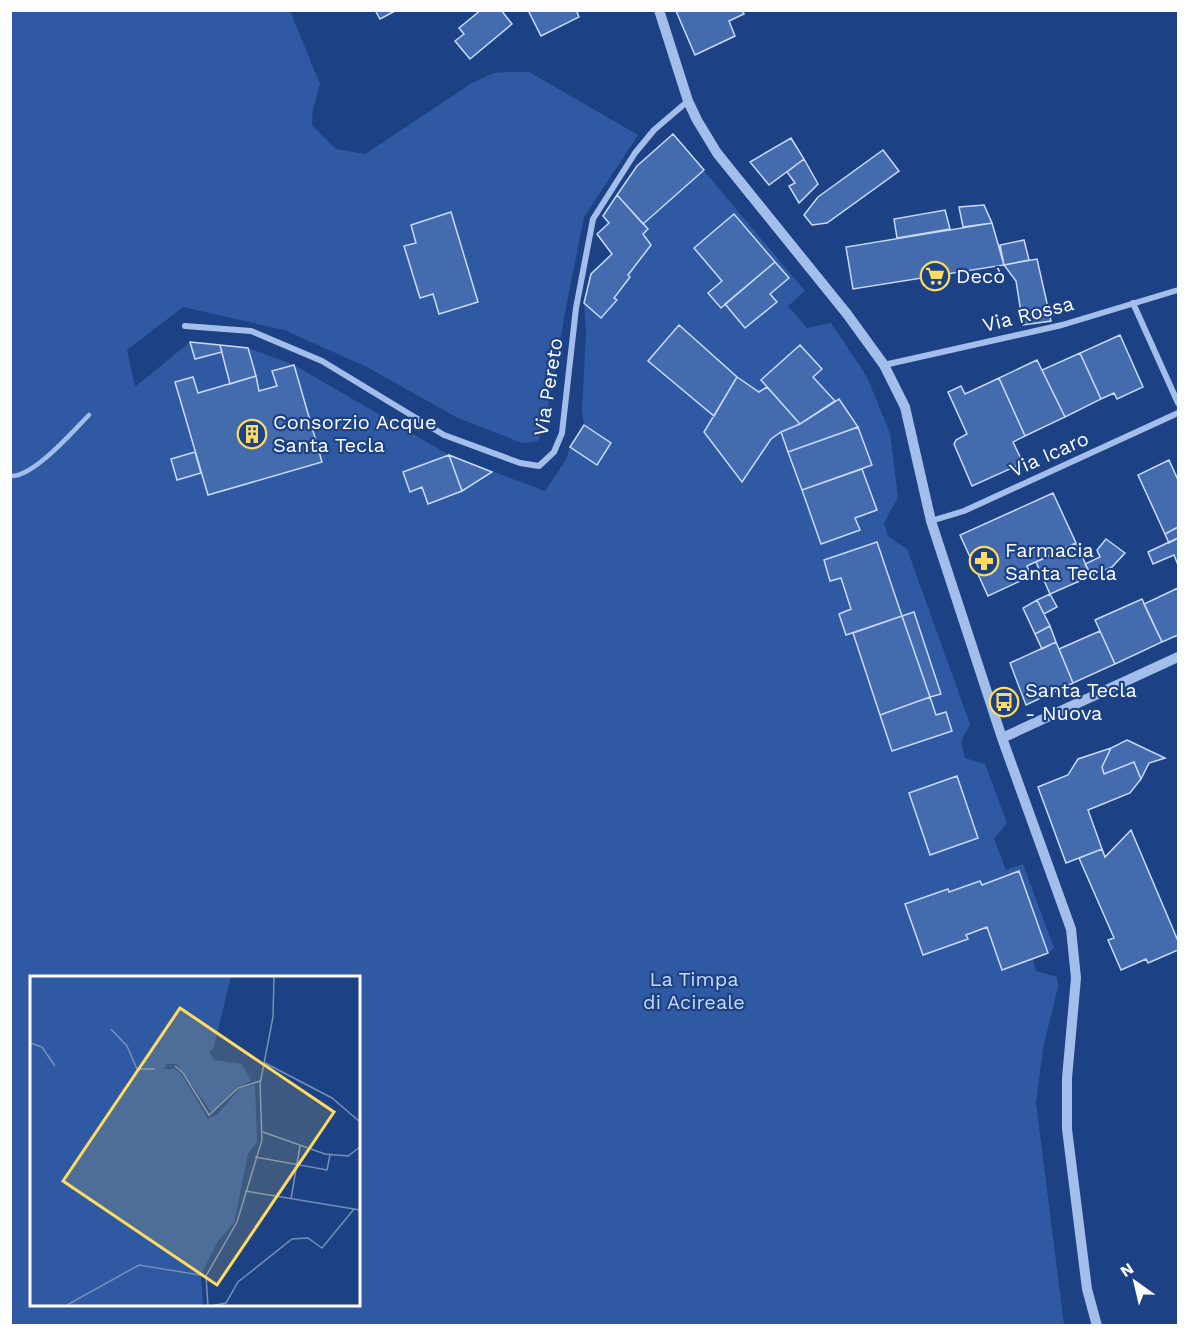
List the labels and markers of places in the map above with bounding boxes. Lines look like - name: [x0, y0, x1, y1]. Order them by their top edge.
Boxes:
- supermarket icon: Decò: [919, 260, 951, 292]
- place label: Decò: [956, 264, 1005, 288]
- place label: Consorzio Acque Santa Tecla: [273, 410, 436, 457]
- building icon: Consorzio Acque Santa Tecla: [236, 418, 268, 450]
- place label: Farmacia Santa Tecla: [1005, 538, 1117, 585]
- pharmacy icon: Farmacia Santa Tecla: [968, 545, 1000, 577]
- place label: Santa Tecla - Nuova: [1025, 678, 1137, 725]
- bus stop icon: Santa Tecla - Nuova: [988, 686, 1020, 718]

